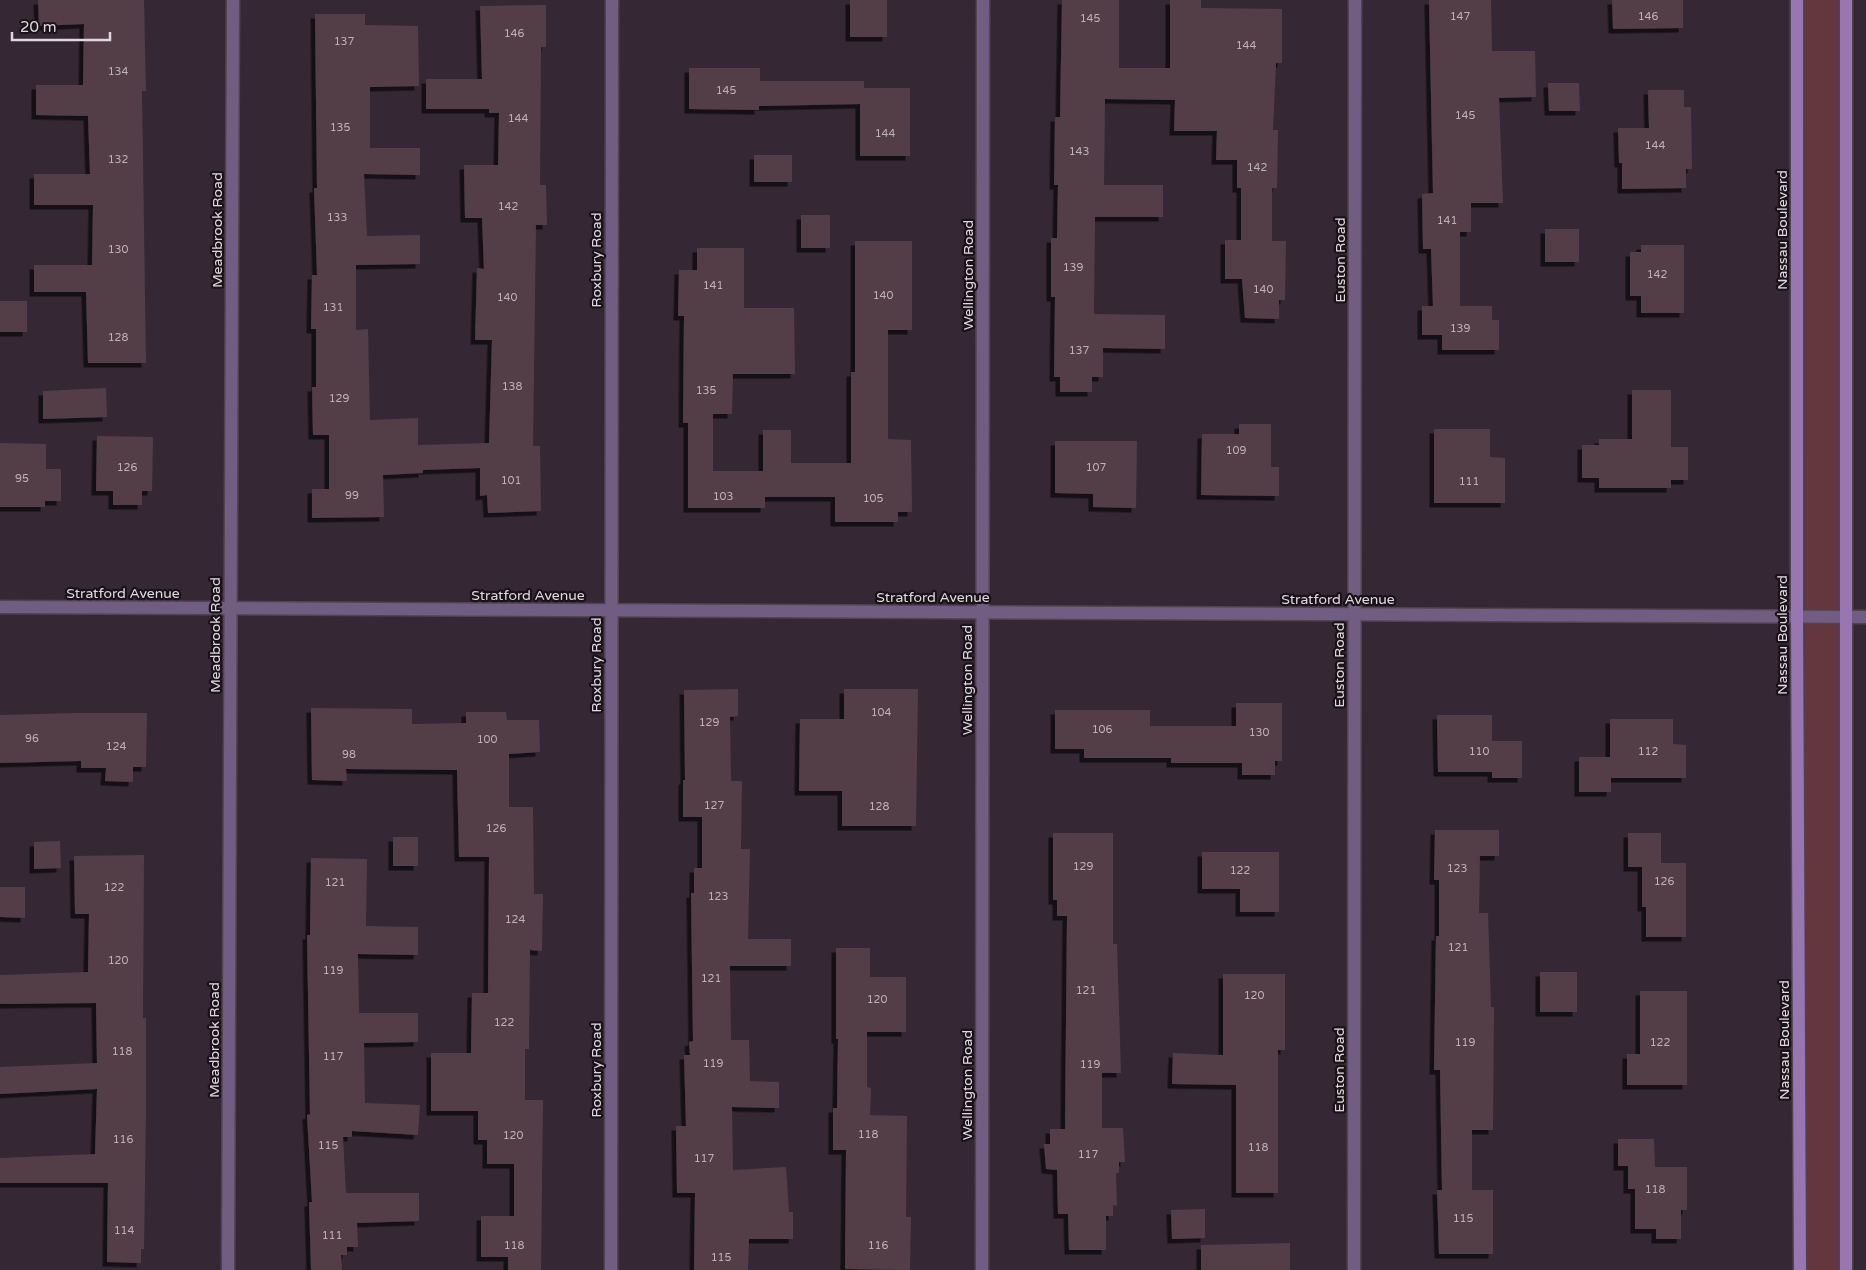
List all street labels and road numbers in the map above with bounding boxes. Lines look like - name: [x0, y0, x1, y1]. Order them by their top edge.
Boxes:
- street label: Nassau Boulevard: [1774, 170, 1791, 290]
- street label: Meadbrook Road: [209, 172, 226, 288]
- street label: Roxbury Road: [588, 213, 605, 307]
- street label: Euston Road: [1332, 217, 1349, 303]
- street label: Wellington Road: [960, 220, 977, 330]
- street label: Nassau Boulevard: [1774, 575, 1791, 695]
- street label: Meadbrook Road: [207, 577, 224, 693]
- street label: Stratford Avenue: [66, 585, 180, 602]
- street label: Stratford Avenue: [471, 587, 585, 604]
- street label: Stratford Avenue: [876, 589, 990, 606]
- street label: Stratford Avenue: [1281, 591, 1395, 608]
- street label: Roxbury Road: [588, 618, 605, 712]
- street label: Euston Road: [1331, 622, 1348, 708]
- street label: Wellington Road: [959, 625, 976, 735]
- street label: Nassau Boulevard: [1776, 980, 1793, 1100]
- street label: Meadbrook Road: [206, 982, 223, 1098]
- street label: Roxbury Road: [588, 1023, 605, 1117]
- street label: Euston Road: [1331, 1027, 1348, 1113]
- street label: Wellington Road: [959, 1030, 976, 1140]

